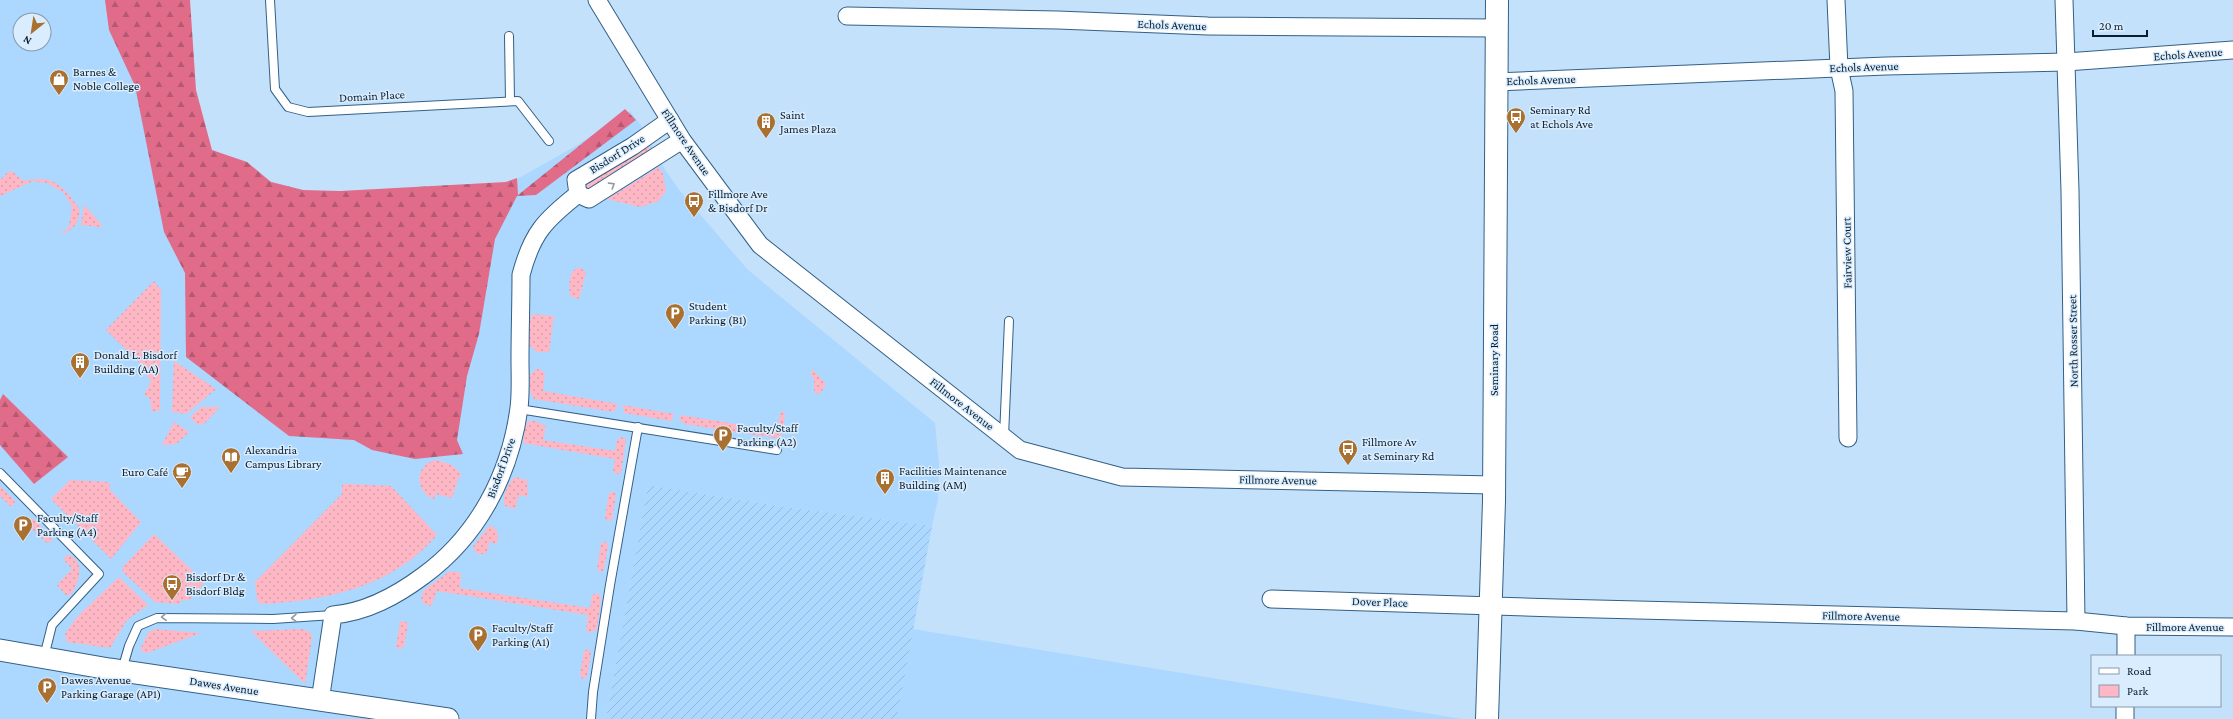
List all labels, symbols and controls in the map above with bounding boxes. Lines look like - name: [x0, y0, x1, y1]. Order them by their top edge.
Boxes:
- north arrow: [12, 12, 52, 52]
- scale bar: [2093, 12, 2147, 38]
- street label: Echols Avenue: [1137, 17, 1207, 33]
- text: 20 m: [2099, 19, 2124, 33]
- text: N: [20, 33, 33, 48]
- street label: Echols Avenue: [2153, 45, 2223, 63]
- street label: Echols Avenue: [1829, 59, 1899, 75]
- place label: Barnes & Noble College: [73, 65, 139, 93]
- shop icon: Barnes & Noble College: [48, 68, 70, 96]
- street label: Echols Avenue: [1506, 72, 1576, 88]
- street label: Domain Place: [339, 87, 405, 105]
- place label: Seminary Rd at Echols Ave: [1530, 103, 1593, 131]
- street label: Fillmore Avenue: [658, 106, 714, 178]
- bus stop icon: Seminary Rd at Echols Ave: [1505, 106, 1527, 134]
- place label: Saint James Plaza: [779, 108, 837, 136]
- building icon: Saint James Plaza: [755, 111, 777, 139]
- street label: Bisdorf Drive: [587, 131, 647, 177]
- one-way arrow: [607, 183, 614, 190]
- place label: Fillmore Ave & Bisdorf Dr: [708, 187, 768, 215]
- bus stop icon: Fillmore Ave & Bisdorf Dr: [683, 190, 705, 218]
- street label: Fairview Court: [1839, 216, 1855, 289]
- street label: North Rosser Street: [2065, 294, 2081, 387]
- place label: Student Parking (B1): [689, 299, 747, 327]
- parking icon: Student Parking (B1): [664, 302, 686, 330]
- street label: Seminary Road: [1487, 323, 1501, 396]
- place label: Donald L. Bisdorf Building (AA): [94, 348, 179, 376]
- building icon: Donald L. Bisdorf Building (AA): [69, 351, 91, 379]
- street label: Fillmore Avenue: [927, 375, 997, 433]
- place label: Faculty/Staff Parking (A2): [737, 421, 799, 449]
- parking icon: Faculty/Staff Parking (A2): [712, 424, 734, 452]
- place label: Fillmore Av at Seminary Rd: [1362, 435, 1435, 463]
- street label: Bisdorf Drive: [484, 436, 518, 500]
- bus stop icon: Fillmore Av at Seminary Rd: [1337, 438, 1359, 466]
- place label: Alexandria Campus Library: [245, 443, 322, 471]
- library icon: Alexandria Campus Library: [220, 446, 242, 474]
- cafe icon: Euro Café: [171, 461, 193, 489]
- place label: Facilities Maintenance Building (AM): [899, 464, 1007, 492]
- place label: Euro Café: [122, 465, 168, 479]
- building icon: Facilities Maintenance Building (AM): [874, 467, 896, 495]
- street label: Fillmore Avenue: [1239, 472, 1317, 488]
- place label: Faculty/Staff Parking (A4): [37, 511, 99, 539]
- parking icon: Faculty/Staff Parking (A4): [12, 514, 34, 542]
- place label: Bisdorf Dr & Bisdorf Bldg: [186, 570, 246, 598]
- bus stop icon: Bisdorf Dr & Bisdorf Bldg: [161, 573, 183, 601]
- street label: Dover Place: [1352, 594, 1408, 610]
- street label: Fillmore Avenue: [1822, 608, 1900, 624]
- one-way arrow: [161, 613, 167, 622]
- one-way arrow: [291, 614, 297, 623]
- street label: Fillmore Avenue: [2146, 620, 2224, 634]
- place label: Faculty/Staff Parking (A1): [492, 621, 554, 649]
- parking icon: Faculty/Staff Parking (A1): [467, 624, 489, 652]
- legend: [2091, 655, 2221, 707]
- text: Road: [2127, 664, 2152, 678]
- place label: Dawes Avenue Parking Garage (AP1): [61, 673, 161, 701]
- street label: Dawes Avenue: [188, 674, 260, 698]
- parking icon: Dawes Avenue Parking Garage (AP1): [36, 676, 58, 704]
- text: Park: [2127, 684, 2149, 698]

